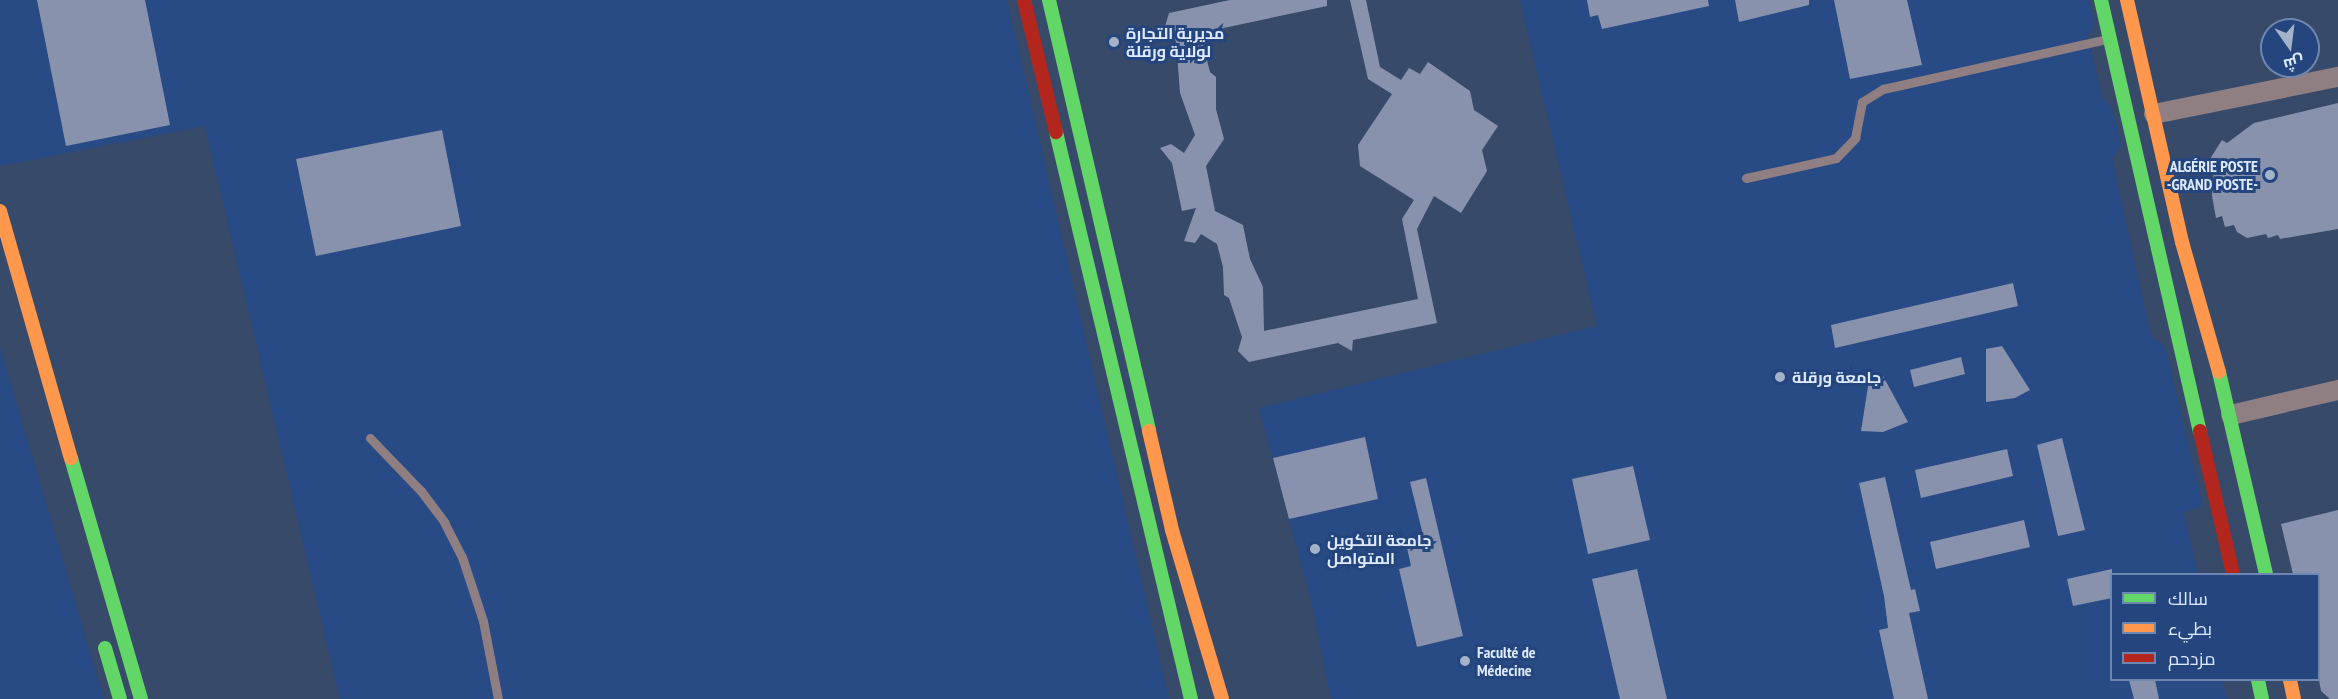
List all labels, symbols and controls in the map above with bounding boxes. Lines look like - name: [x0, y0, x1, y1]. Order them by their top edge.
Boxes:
- north arrow: [2260, 18, 2320, 78]
- place label: مديرية التجارة لولاية ورقلة: [1126, 23, 1224, 61]
- marker: مديرية التجارة لولاية ورقلة: [1107, 35, 1121, 49]
- text: ش: [2281, 51, 2306, 76]
- place label: ALGÉRIE POSTE -GRAND POSTE-: [2167, 156, 2258, 194]
- marker: ALGÉRIE POSTE -GRAND POSTE-: [2263, 168, 2277, 182]
- place label: جامعة ورقلة: [1792, 367, 1881, 387]
- marker: جامعة ورقلة: [1773, 370, 1787, 384]
- place label: جامعة التكوين المتواصل: [1327, 530, 1431, 568]
- marker: جامعة التكوين المتواصل: [1308, 542, 1322, 556]
- legend: [2110, 573, 2320, 681]
- text: سالك: [2168, 587, 2208, 610]
- text: بطيء: [2168, 617, 2212, 640]
- place label: Faculté de Médecine: [1477, 642, 1536, 680]
- text: مزدحم: [2168, 647, 2216, 670]
- marker: Faculté de Médecine: [1458, 654, 1472, 668]

